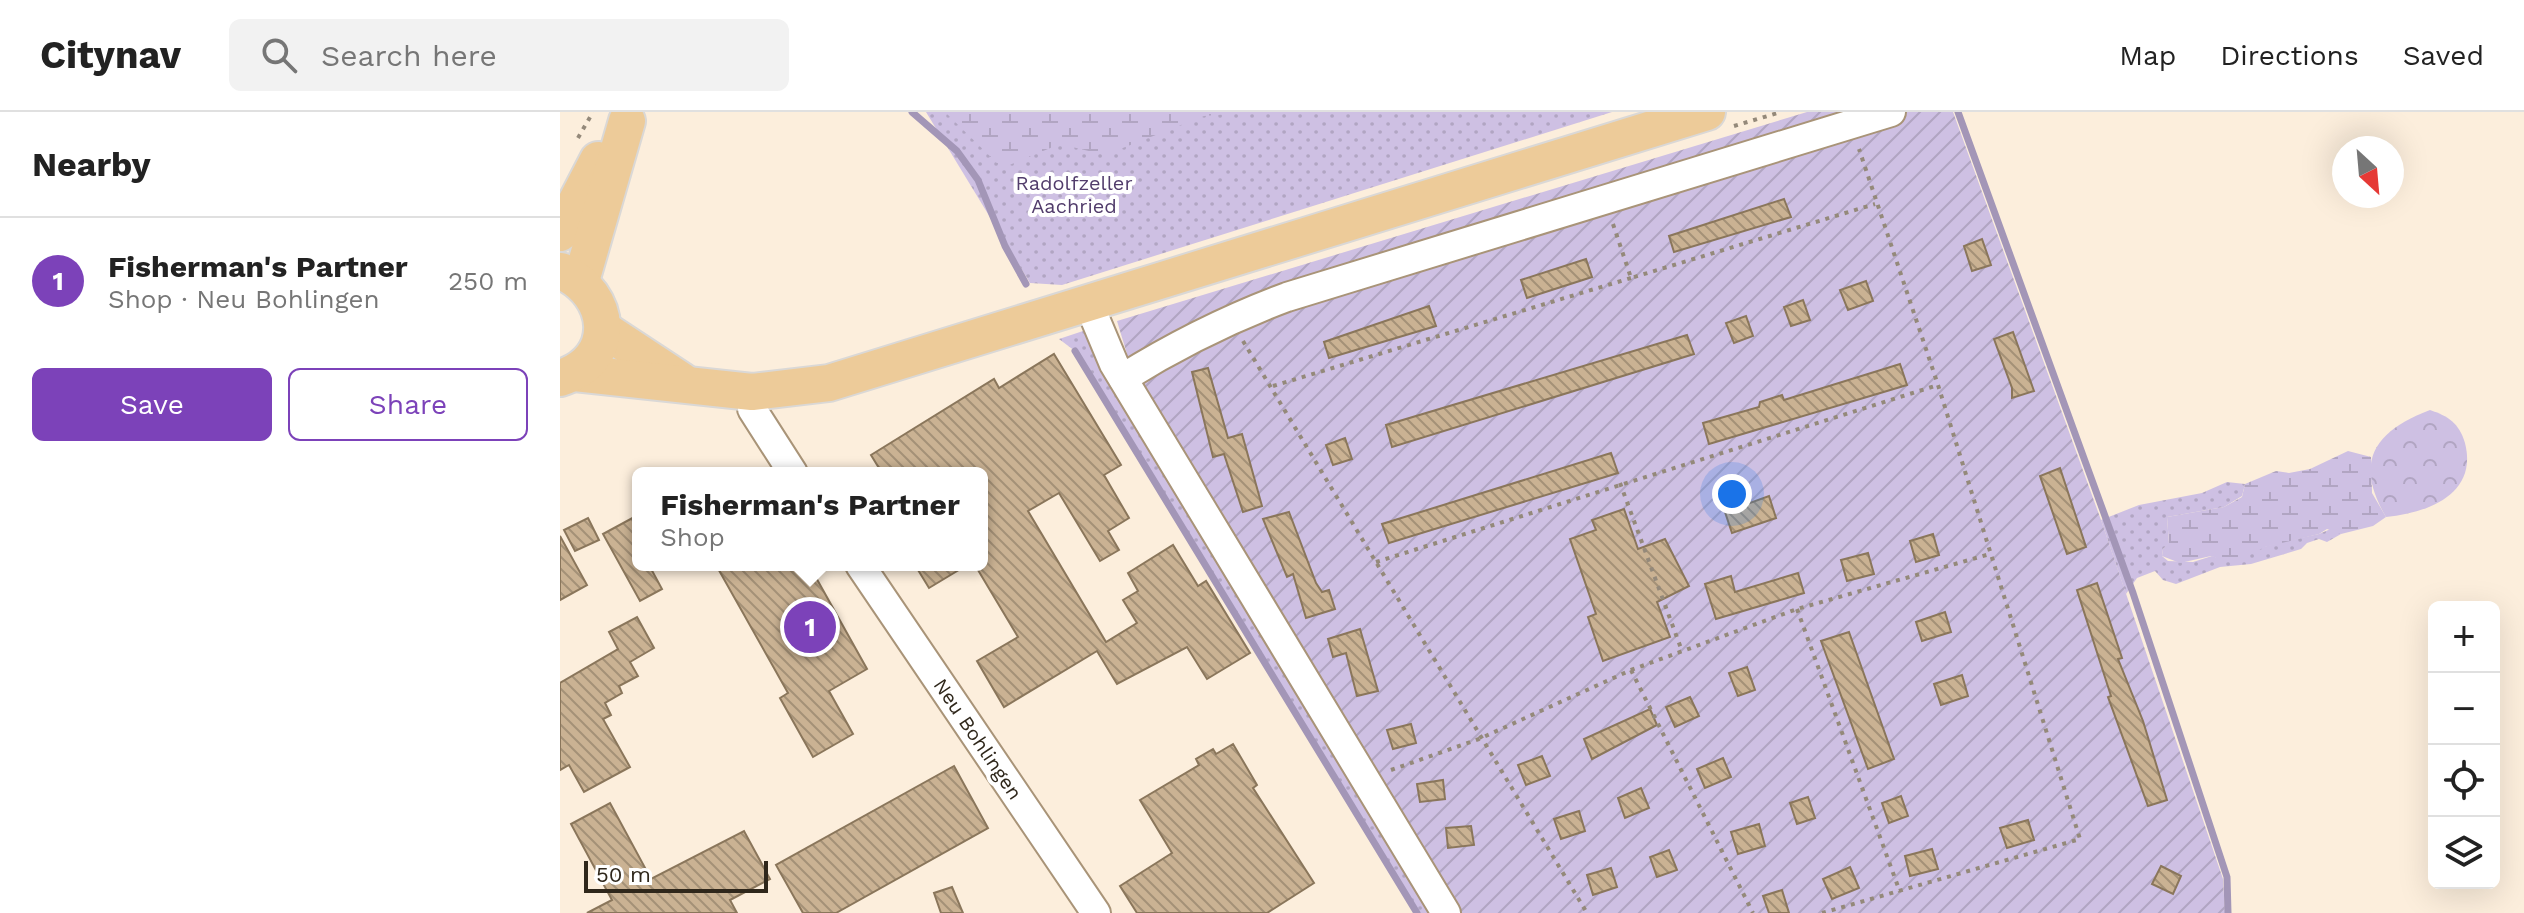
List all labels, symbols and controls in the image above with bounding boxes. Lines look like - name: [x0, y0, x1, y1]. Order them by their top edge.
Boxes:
- search box: [229, 19, 789, 91]
- text: Citynav: [40, 33, 181, 77]
- icon: search: [257, 33, 301, 77]
- text: Search here: [321, 38, 497, 73]
- text: Map: [2119, 39, 2176, 72]
- text: Directions: [2220, 39, 2359, 72]
- text: Saved: [2403, 39, 2484, 72]
- north arrow: [2332, 136, 2404, 208]
- text: Nearby: [32, 144, 151, 184]
- park label: Radolfzeller Aachried: [1015, 171, 1133, 218]
- text: Fisherman's Partner: [108, 249, 408, 284]
- text: 1: [52, 266, 64, 296]
- text: 250 m: [448, 266, 528, 296]
- text: Shop · Neu Bohlingen: [108, 284, 380, 314]
- button: Save: [32, 368, 272, 441]
- button: Share: [288, 368, 528, 441]
- popup: [632, 467, 988, 571]
- your location: [1712, 474, 1752, 514]
- text: Fisherman's Partner: [660, 487, 960, 522]
- text: Shop: [660, 522, 725, 552]
- pin: 1: [784, 597, 836, 657]
- map controls: [2428, 601, 2500, 889]
- button: +: [2428, 601, 2500, 673]
- button: −: [2428, 673, 2500, 745]
- street label: Neu Bohlingen: [929, 674, 1027, 804]
- button: locate: [2428, 745, 2500, 817]
- button: layers: [2428, 817, 2500, 889]
- scale bar: [584, 857, 768, 893]
- text: 50 m: [596, 862, 651, 887]

